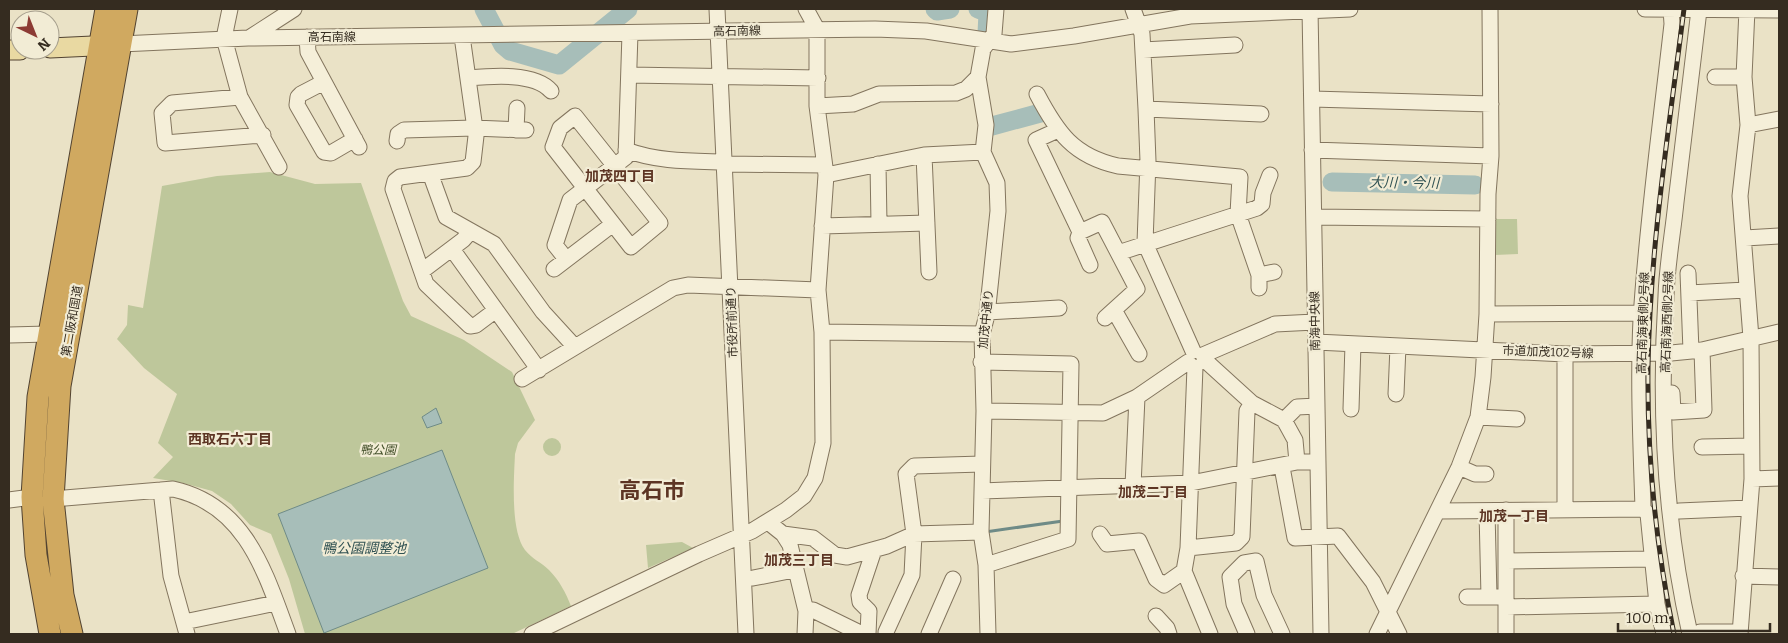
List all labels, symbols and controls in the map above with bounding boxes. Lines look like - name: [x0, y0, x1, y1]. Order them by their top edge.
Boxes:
- north arrow: [10, 10, 60, 60]
- street label: 高石南線: [713, 24, 761, 38]
- street label: 高石南線: [308, 30, 356, 44]
- text: N: [34, 34, 53, 54]
- district label: 加茂四丁目: [585, 168, 655, 185]
- water label: 大川・今川: [1369, 174, 1441, 192]
- street label: 高石南海西側2号線: [1658, 271, 1676, 373]
- street label: 高石南海東側2号線: [1634, 272, 1652, 374]
- street label: 第二阪和国道: [59, 284, 85, 358]
- street label: 市役所前通り: [724, 286, 740, 358]
- street label: 加茂中通り: [976, 288, 996, 350]
- street label: 南海中央線: [1307, 291, 1323, 351]
- street label: 市道加茂102号線: [1502, 343, 1594, 361]
- district label: 西取石六丁目: [188, 431, 272, 448]
- park label: 鴨公園: [360, 443, 398, 457]
- district label: 高石市: [619, 477, 685, 504]
- district label: 加茂二丁目: [1118, 484, 1188, 501]
- district label: 加茂一丁目: [1479, 508, 1549, 525]
- water label: 鴨公園調整池: [322, 540, 408, 557]
- district label: 加茂三丁目: [764, 552, 834, 569]
- scale bar: [1618, 600, 1770, 632]
- text: 100 m: [1626, 609, 1669, 627]

